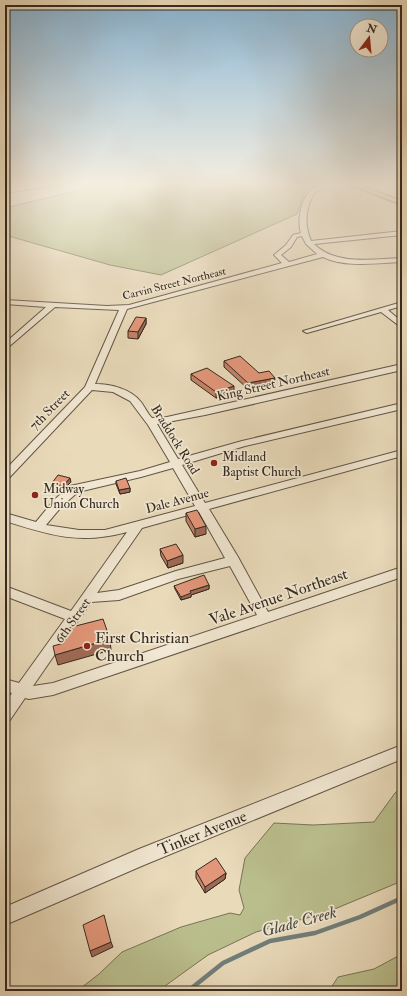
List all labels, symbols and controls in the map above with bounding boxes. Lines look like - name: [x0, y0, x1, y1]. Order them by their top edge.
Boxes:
- north arrow: [349, 18, 389, 58]
- text: N: [364, 21, 379, 37]
- street label: Carvin Street Northeast: [121, 264, 228, 303]
- street label: King Street Northeast: [215, 363, 331, 405]
- street label: 7th Street: [26, 386, 73, 434]
- street label: Braddock Road: [147, 402, 203, 478]
- place label: Midland Baptist Church: [222, 449, 302, 481]
- marker: Midland Baptist Church: [209, 458, 219, 468]
- place label: Midway Union Church: [43, 481, 119, 512]
- street label: Dale Avenue: [144, 485, 211, 517]
- marker: Midway Union Church: [30, 490, 40, 500]
- street label: Vale Avenue Northeast: [206, 564, 350, 630]
- street label: 6th Street: [51, 595, 94, 646]
- place label: First Christian Church: [95, 628, 189, 666]
- marker: First Christian Church: [82, 641, 92, 651]
- street label: Tinker Avenue: [155, 806, 250, 860]
- water label: Glade Creek: [259, 901, 339, 942]

